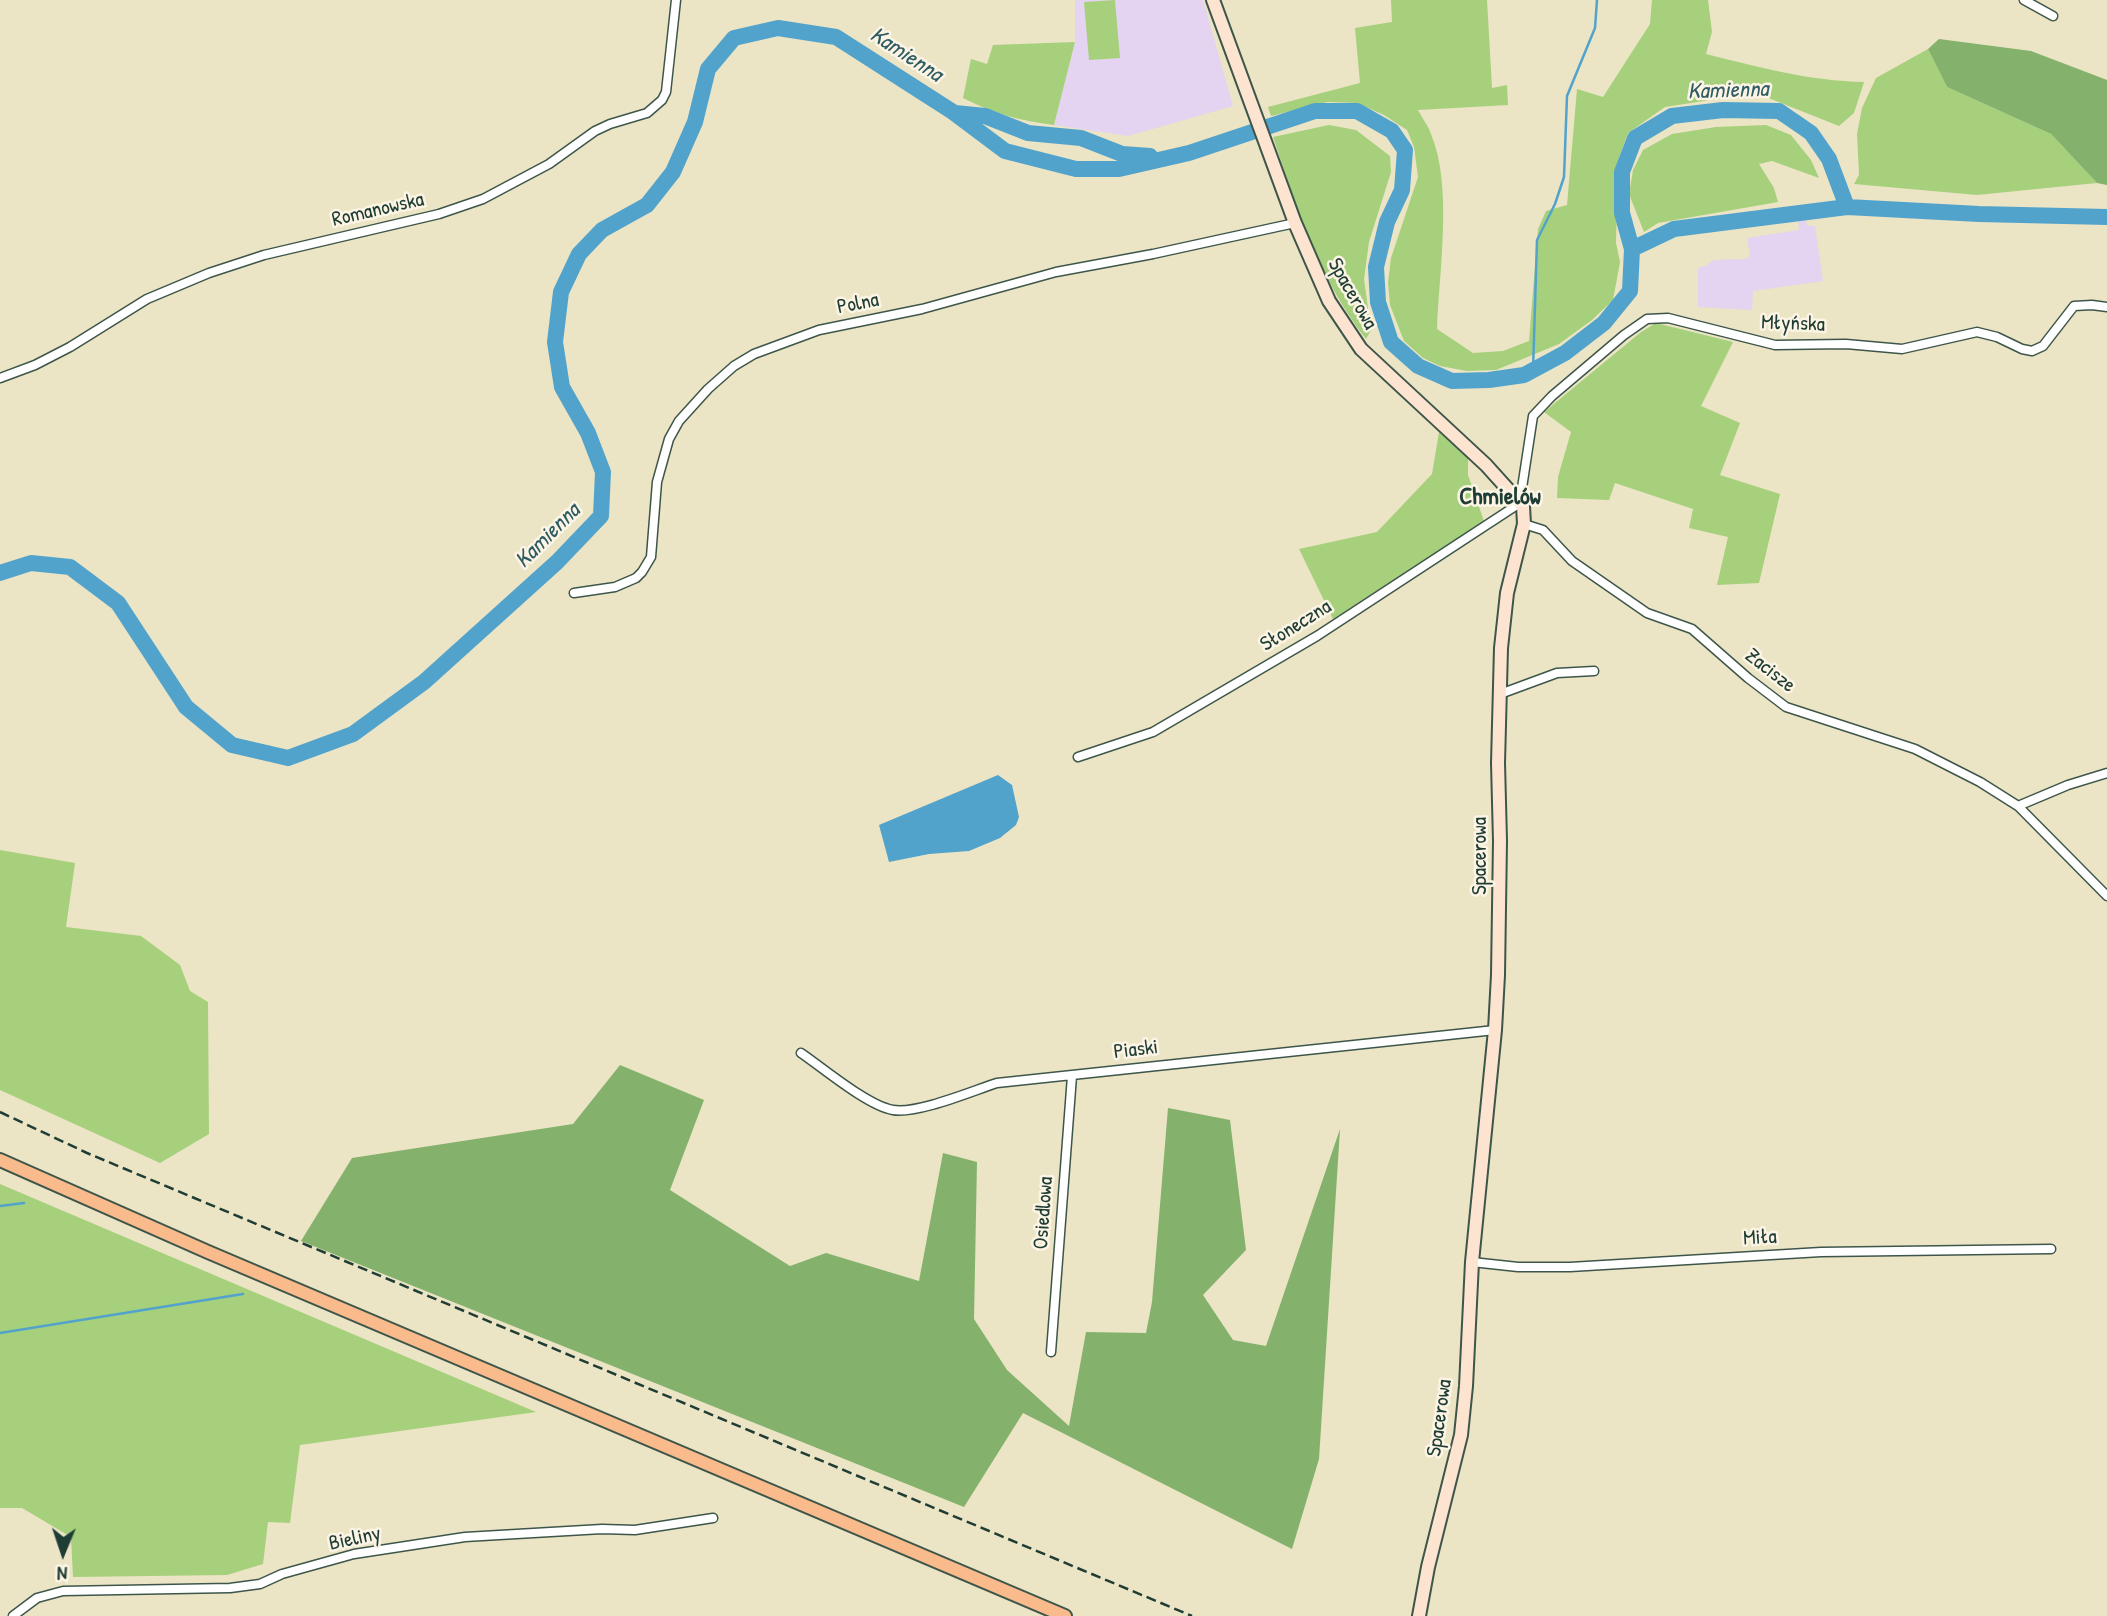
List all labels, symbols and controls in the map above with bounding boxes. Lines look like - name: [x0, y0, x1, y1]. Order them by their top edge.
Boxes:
- water label: Kamienna: [865, 21, 947, 89]
- water label: Kamienna: [1687, 76, 1769, 106]
- street label: Romanowska: [330, 187, 426, 233]
- street label: Spacerowa: [1322, 254, 1382, 334]
- street label: Polna: [835, 288, 881, 320]
- street label: Młyńska: [1761, 310, 1825, 338]
- district label: Chmielów: [1459, 484, 1541, 512]
- water label: Kamienna: [510, 498, 586, 574]
- street label: Słoneczna: [1256, 594, 1336, 658]
- street label: Zacisze: [1740, 643, 1800, 699]
- street label: Spacerowa: [1467, 817, 1493, 895]
- street label: Piaski: [1112, 1035, 1160, 1065]
- street label: Osiedlowa: [1029, 1176, 1059, 1250]
- street label: Miła: [1743, 1225, 1777, 1251]
- street label: Spacerowa: [1422, 1378, 1458, 1458]
- north arrow: [28, 1518, 98, 1588]
- street label: Bieliny: [327, 1521, 383, 1557]
- text: N: [57, 1561, 68, 1587]

